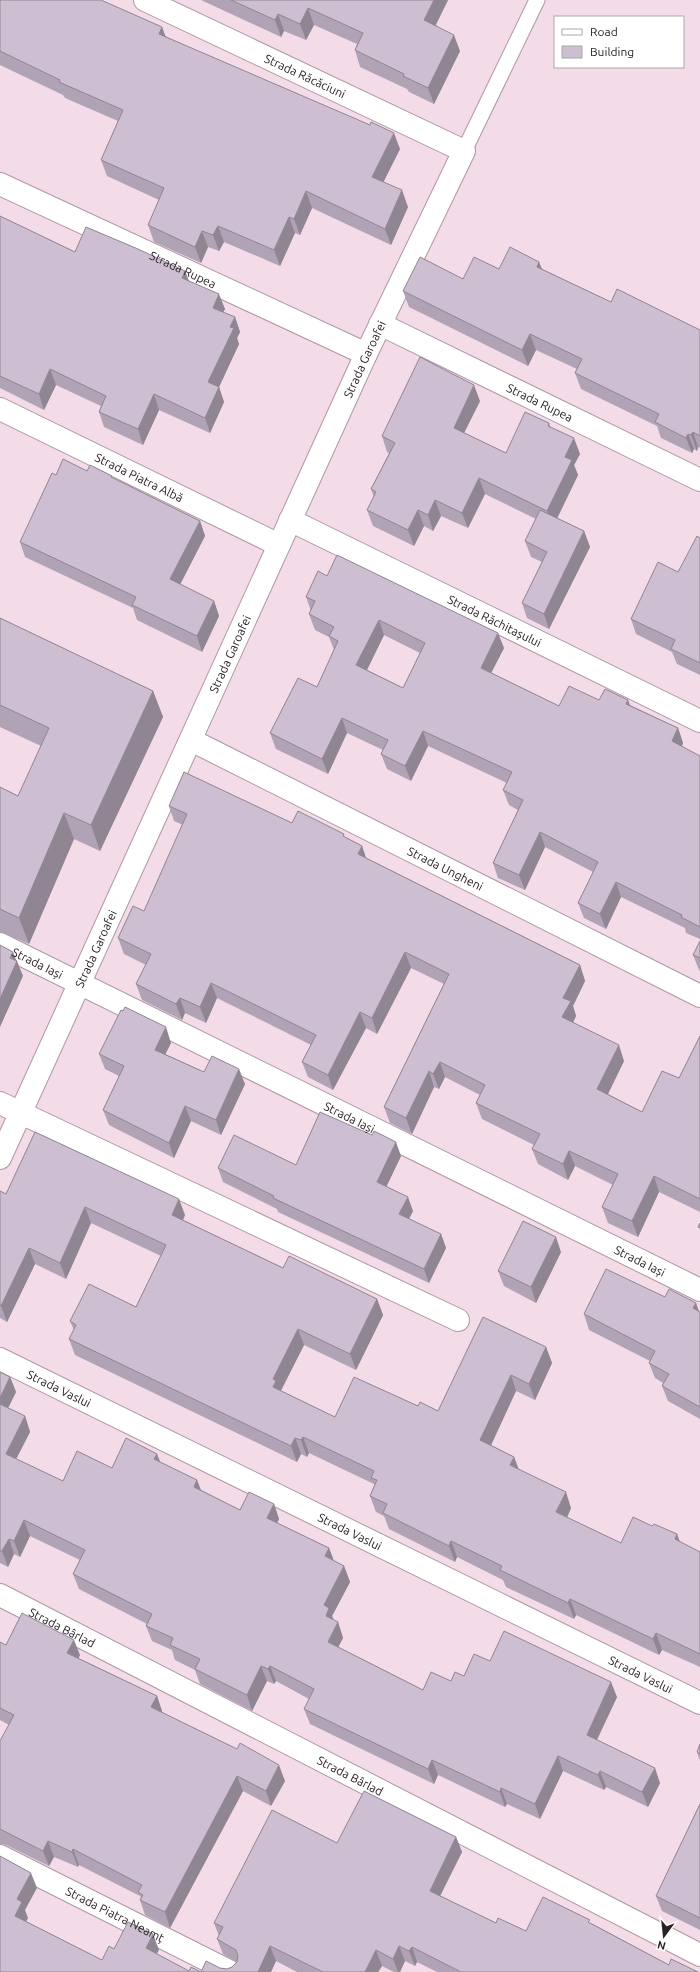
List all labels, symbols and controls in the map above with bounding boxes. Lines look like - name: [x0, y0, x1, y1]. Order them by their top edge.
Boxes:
- legend: [554, 16, 684, 68]
- text: Road: [590, 25, 618, 38]
- text: Building: [590, 45, 634, 58]
- street label: Strada Răcăciuni: [262, 51, 348, 101]
- street label: Strada Rupea: [148, 248, 219, 290]
- street label: Strada Garoafei: [341, 318, 388, 400]
- street label: Strada Rupea: [505, 380, 575, 424]
- street label: Strada Piatra Albă: [93, 450, 185, 504]
- street label: Strada Răchitașului: [446, 592, 544, 649]
- street label: Strada Garoafei: [206, 613, 253, 695]
- street label: Strada Ungheni: [406, 844, 486, 893]
- street label: Strada Garoafei: [72, 908, 119, 989]
- street label: Strada Iași: [10, 945, 65, 981]
- street label: Strada Iași: [322, 1099, 377, 1135]
- street label: Strada Iași: [613, 1242, 668, 1278]
- street label: Strada Vaslui: [25, 1367, 93, 1409]
- street label: Strada Vaslui: [316, 1510, 384, 1552]
- street label: Strada Bârlad: [27, 1605, 97, 1649]
- street label: Strada Vaslui: [607, 1653, 675, 1695]
- street label: Strada Bârlad: [315, 1753, 386, 1798]
- street label: Strada Piatra Neamț: [64, 1884, 167, 1944]
- north arrow: [644, 1916, 684, 1956]
- text: N: [656, 1939, 667, 1953]

